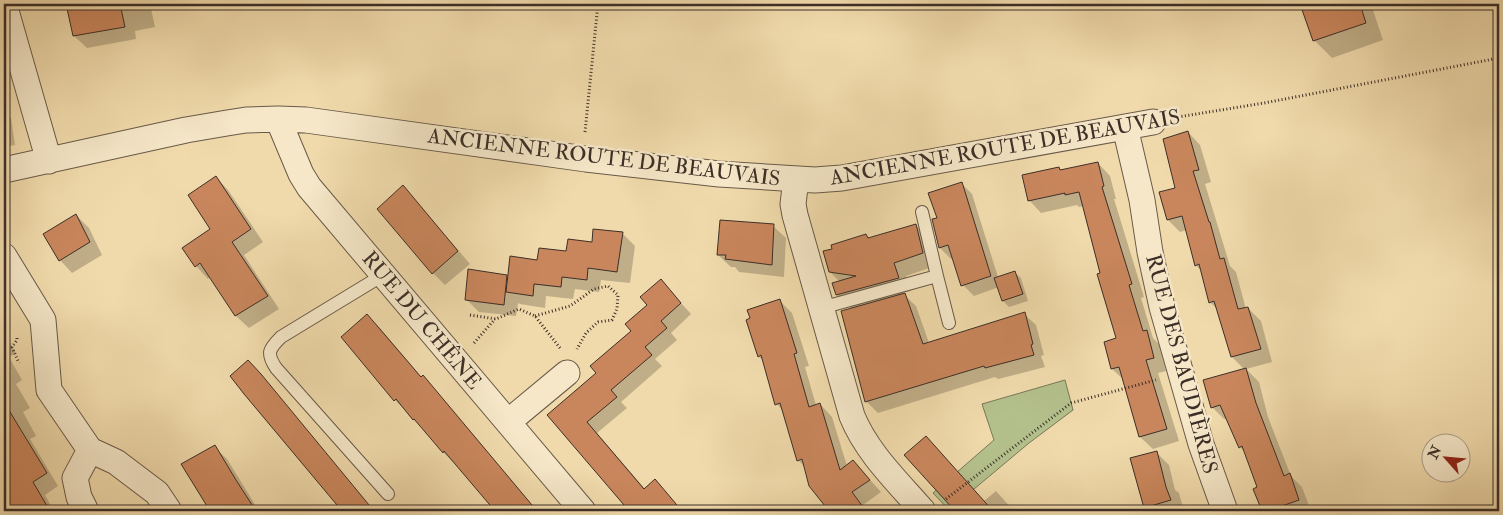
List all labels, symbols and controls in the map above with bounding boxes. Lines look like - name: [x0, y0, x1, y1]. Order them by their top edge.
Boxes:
- street label: ANCIENNE ROUTE DE BEAUVAIS: [827, 103, 1182, 192]
- street label: ANCIENNE ROUTE DE BEAUVAIS: [425, 122, 782, 193]
- street label: RUE DU CHÊNE: [356, 246, 487, 395]
- street label: RUE DES BAUDIÈRES: [1139, 251, 1224, 477]
- north arrow: [1420, 432, 1470, 482]
- text: N: [1424, 442, 1445, 463]

